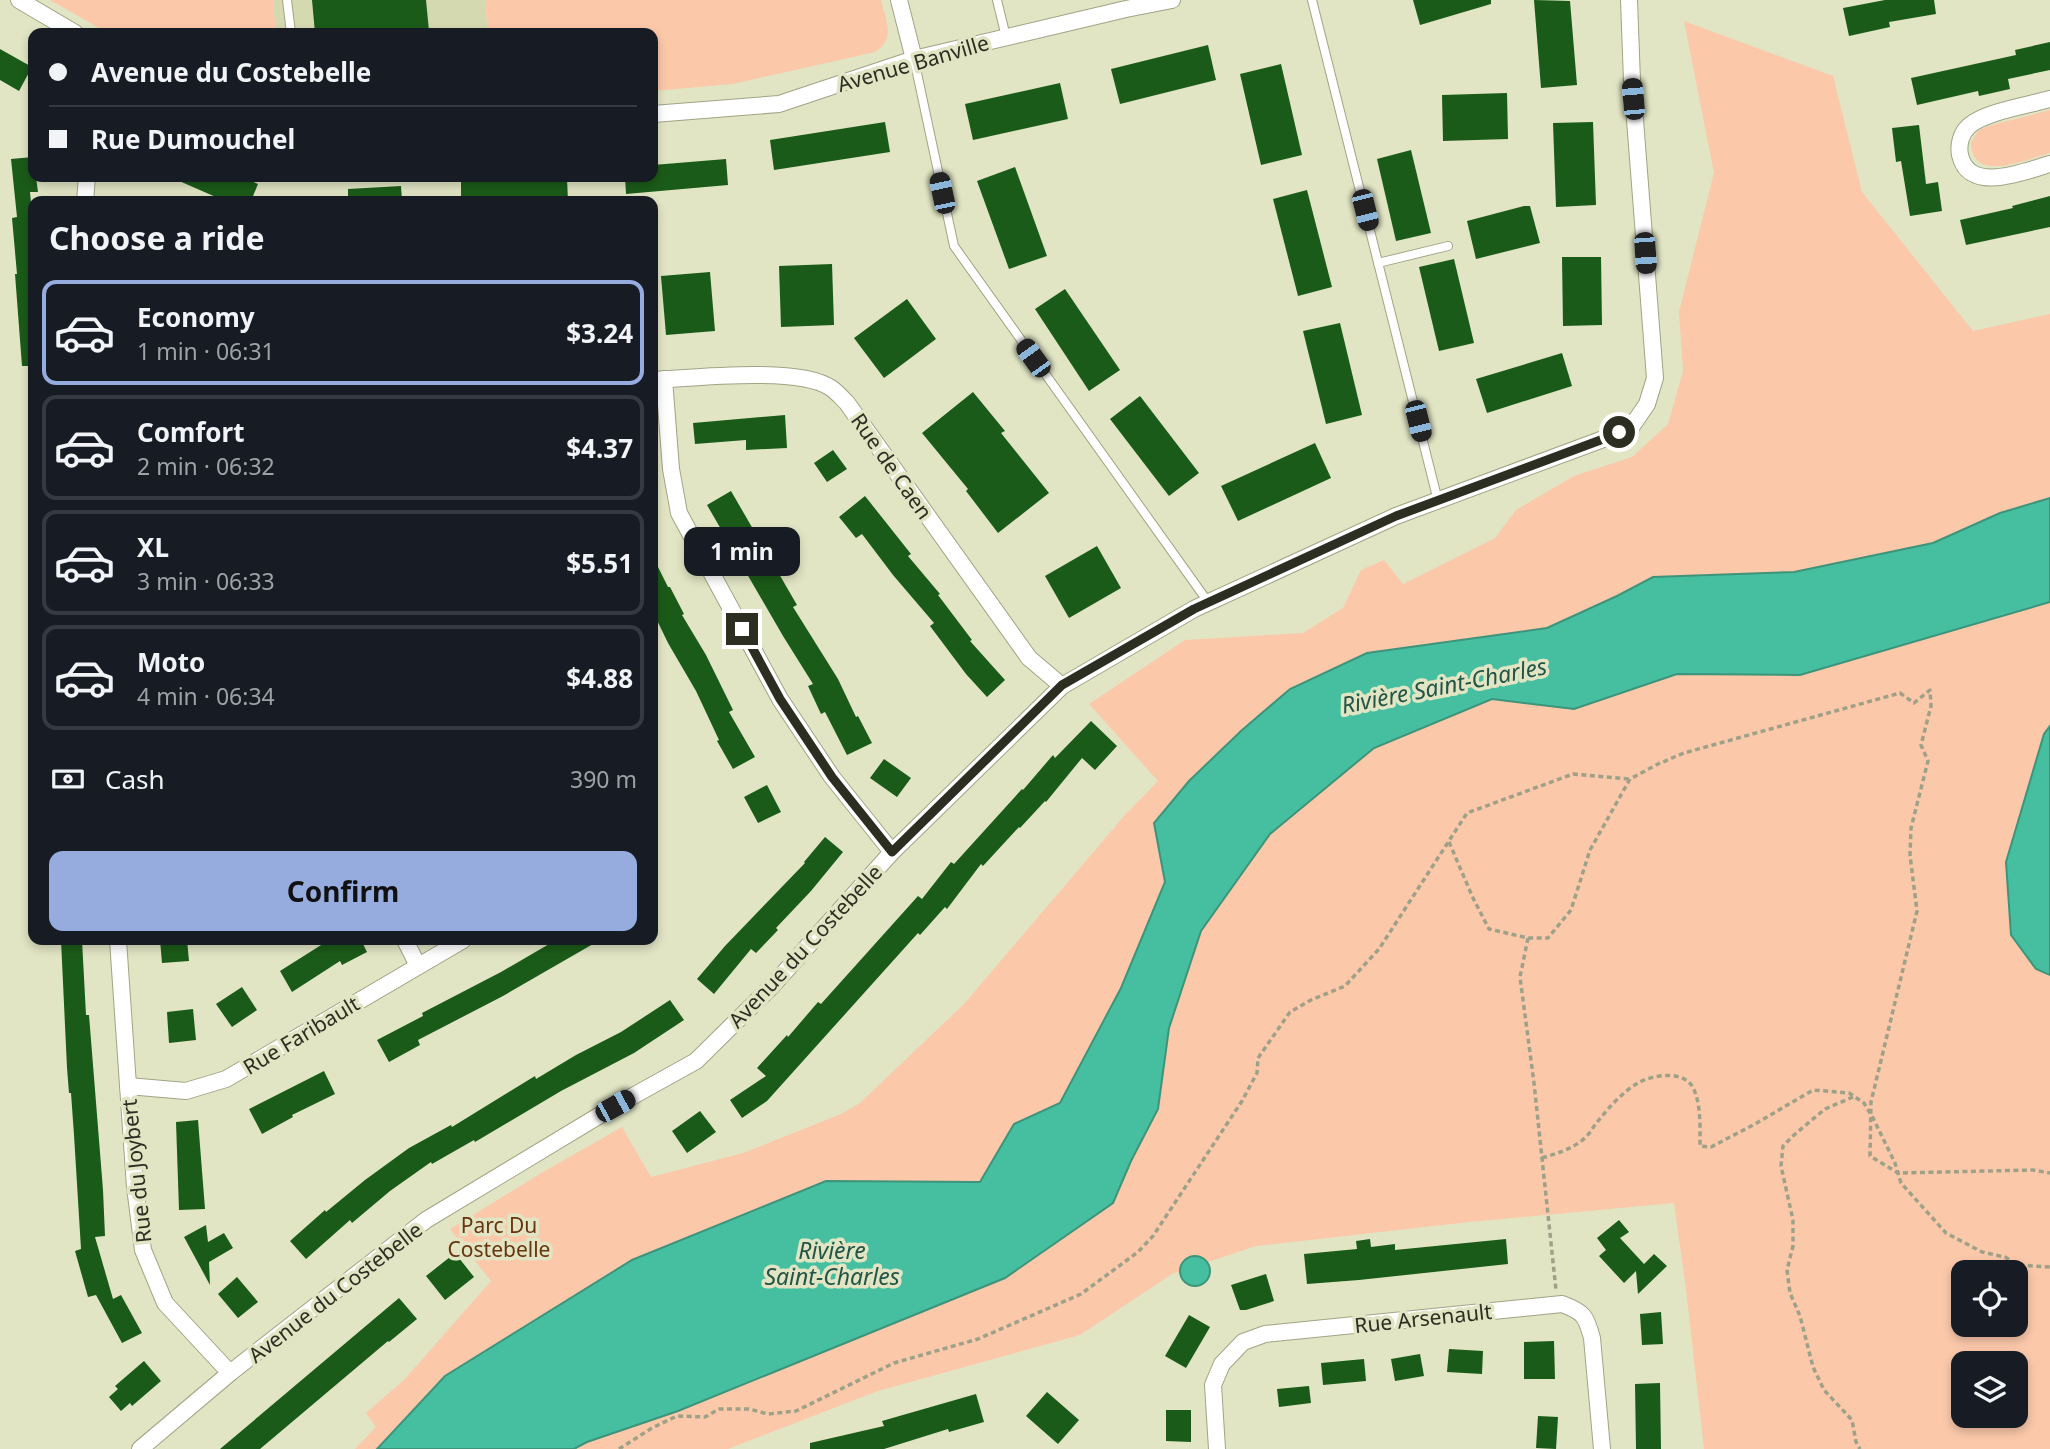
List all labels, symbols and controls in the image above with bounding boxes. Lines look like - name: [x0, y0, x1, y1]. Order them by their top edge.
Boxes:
- street label: Avenue Banville: [834, 28, 992, 98]
- text: Avenue du Costebelle: [91, 54, 371, 90]
- car: [1621, 77, 1646, 121]
- text: Rue Dumouchel: [91, 121, 295, 157]
- car: [928, 170, 957, 216]
- car: [1350, 187, 1381, 233]
- text: Choose a ride: [49, 216, 265, 259]
- car: [1634, 231, 1657, 275]
- text: Economy: [137, 299, 255, 335]
- icon: car: [53, 301, 116, 364]
- text: $3.24: [566, 315, 633, 351]
- text: 1 min · 06:31: [137, 335, 275, 367]
- car: [1013, 335, 1054, 381]
- car: [1403, 398, 1434, 444]
- street label: Rue de Caen: [845, 407, 939, 525]
- text: Comfort: [137, 414, 245, 450]
- icon: car: [53, 416, 116, 479]
- route start: [1603, 416, 1635, 448]
- text: $4.37: [566, 430, 633, 466]
- text: 2 min · 06:32: [137, 450, 275, 482]
- callout: 1 min: [684, 528, 800, 576]
- text: XL: [137, 529, 169, 565]
- icon: car: [53, 531, 116, 594]
- text: 1 min: [710, 535, 774, 567]
- text: $5.51: [566, 545, 633, 581]
- text: 3 min · 06:33: [137, 565, 275, 597]
- route end: [726, 613, 758, 645]
- text: Moto: [137, 644, 205, 680]
- icon: car: [53, 646, 116, 709]
- water label: Rivière Saint-Charles: [1339, 649, 1549, 721]
- text: $4.88: [566, 660, 633, 696]
- text: 4 min · 06:34: [137, 680, 275, 712]
- icon: cash: [49, 760, 87, 798]
- text: Cash: [105, 761, 165, 797]
- text: 390 m: [570, 763, 637, 795]
- button: Confirm: [49, 851, 637, 931]
- street label: Avenue du Costebelle: [722, 858, 888, 1034]
- street label: Rue Faribault: [238, 989, 365, 1081]
- car: [592, 1087, 639, 1125]
- street label: Rue du Joybert: [114, 1097, 157, 1244]
- park label: Parc Du Costebelle: [448, 1211, 550, 1263]
- street label: Avenue du Costebelle: [242, 1215, 428, 1369]
- water label: Rivière Saint-Charles: [764, 1234, 900, 1292]
- map controls: [1951, 1260, 2028, 1428]
- button: locate: [1951, 1260, 2028, 1337]
- street label: Rue Arsenault: [1353, 1297, 1494, 1339]
- button: layers: [1951, 1351, 2028, 1428]

